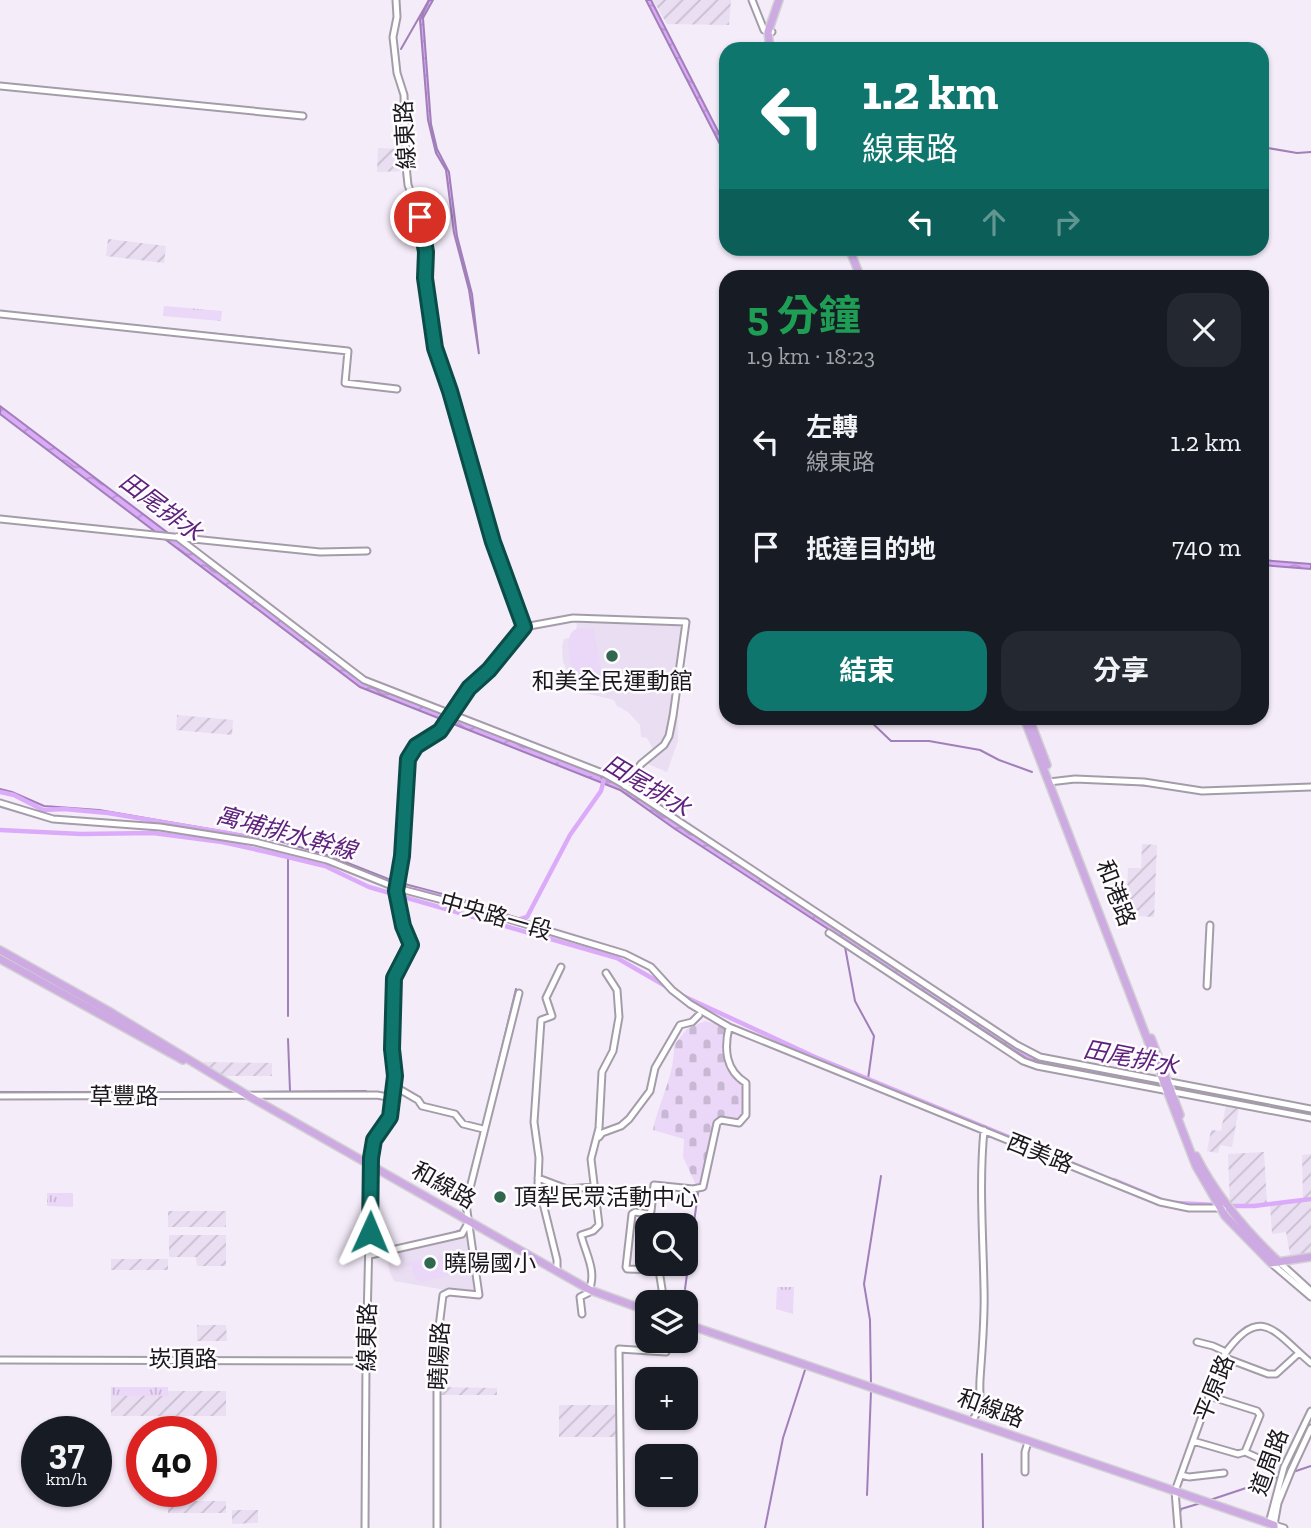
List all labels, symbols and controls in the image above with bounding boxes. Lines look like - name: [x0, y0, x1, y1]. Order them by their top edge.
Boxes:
- text: 1.2 km: [862, 63, 998, 122]
- icon: left: [747, 70, 838, 161]
- street label: 線東路: [389, 100, 421, 170]
- text: 線東路: [862, 130, 958, 168]
- pin: [390, 187, 450, 247]
- icon: arrive: [401, 198, 439, 236]
- icon: left: [902, 203, 940, 241]
- icon: ahead: [975, 203, 1013, 241]
- icon: right: [1048, 203, 1086, 241]
- text: 5 分鐘: [747, 290, 861, 341]
- button: close: [1167, 293, 1241, 367]
- text: 1.9 km · 18:23: [747, 342, 875, 370]
- text: 左轉: [806, 411, 858, 443]
- icon: left: [747, 423, 785, 461]
- text: 1.2 km: [1170, 426, 1241, 458]
- text: 線東路: [806, 448, 875, 476]
- water label: 田尾排水: [114, 466, 209, 548]
- icon: arrive: [747, 528, 785, 566]
- text: 740 m: [1172, 531, 1241, 563]
- text: 抵達目的地: [806, 533, 936, 565]
- button: 結束: [747, 631, 987, 711]
- button: 分享: [1001, 631, 1241, 711]
- marker: 和美全民運動館: [604, 648, 620, 664]
- place label: 和美全民運動館: [532, 667, 693, 695]
- water label: 田尾排水: [599, 748, 697, 823]
- water label: 寓埔排水幹線: [213, 800, 362, 866]
- street label: 和港路: [1091, 856, 1141, 930]
- street label: 中央路一段: [437, 887, 555, 945]
- water label: 田尾排水: [1081, 1034, 1182, 1081]
- street label: 草豐路: [90, 1082, 159, 1110]
- street label: 西美路: [1003, 1127, 1077, 1179]
- street label: 和線路: [407, 1156, 481, 1214]
- place label: 頂犁民眾活動中心: [514, 1183, 698, 1211]
- marker: 頂犁民眾活動中心: [492, 1189, 508, 1205]
- position arrow: [333, 1195, 407, 1269]
- map controls: [635, 1213, 698, 1507]
- button: search: [635, 1213, 698, 1276]
- place label: 曉陽國小: [444, 1249, 536, 1277]
- marker: 曉陽國小: [422, 1255, 438, 1271]
- button: layers: [635, 1290, 698, 1353]
- street label: 線東路: [352, 1302, 382, 1372]
- street label: 曉陽路: [423, 1321, 455, 1391]
- street label: 崁頂路: [149, 1345, 218, 1373]
- street label: 平原路: [1188, 1351, 1240, 1425]
- button: +: [635, 1367, 698, 1430]
- street label: 和線路: [954, 1383, 1028, 1433]
- speed limit sign: 40: [126, 1416, 217, 1507]
- street label: 道周路: [1244, 1425, 1294, 1499]
- text: 37: [49, 1431, 84, 1473]
- button: −: [635, 1444, 698, 1507]
- text: km/h: [46, 1468, 87, 1490]

